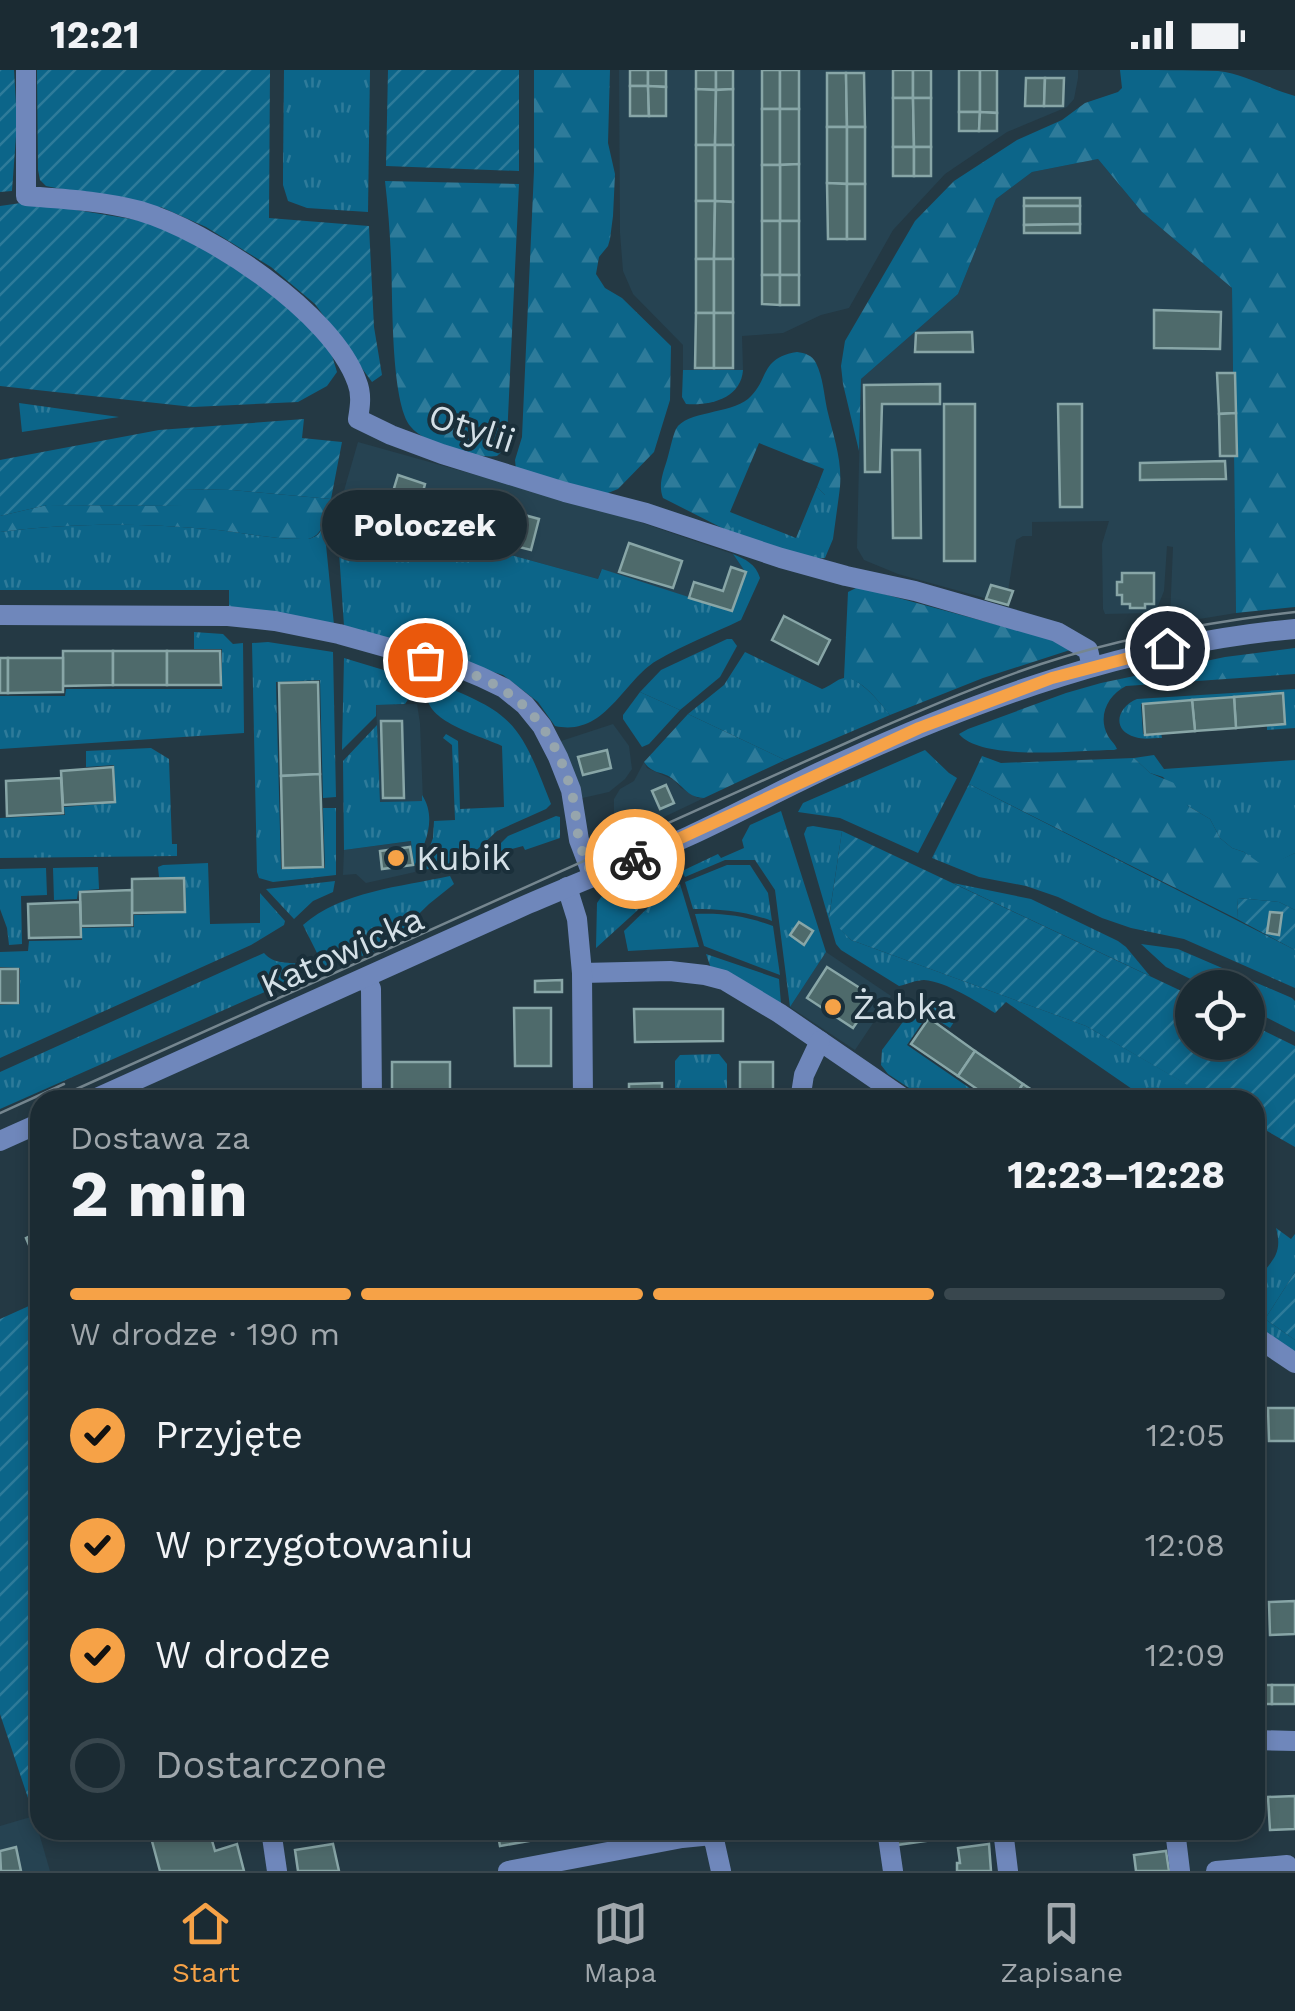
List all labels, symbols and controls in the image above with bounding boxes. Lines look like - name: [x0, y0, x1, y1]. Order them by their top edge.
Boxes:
- text: 12:21: [50, 13, 140, 57]
- street label: Otylii: [424, 394, 520, 462]
- callout: Poloczek: [322, 490, 528, 560]
- text: Poloczek: [353, 506, 496, 544]
- pin: [1125, 606, 1210, 691]
- pin: [383, 618, 468, 703]
- icon: home: [1140, 621, 1195, 676]
- icon: bag: [398, 633, 453, 688]
- courier: [585, 809, 685, 909]
- icon: bike: [608, 832, 663, 887]
- place label: Kubik: [416, 837, 511, 879]
- marker: Kubik: [385, 847, 407, 869]
- street label: Katowicka: [254, 897, 430, 1007]
- map controls: [1175, 970, 1265, 1060]
- button: locate: [1175, 970, 1265, 1060]
- place label: Żabka: [853, 986, 956, 1028]
- marker: Żabka: [822, 996, 844, 1018]
- text: Dostawa za: [70, 1119, 250, 1157]
- text: 12:23–12:28: [1008, 1153, 1225, 1197]
- text: 2 min: [70, 1156, 248, 1232]
- text: W drodze · 190 m: [70, 1315, 340, 1353]
- icon: check: [70, 1408, 125, 1463]
- text: Przyjęte: [155, 1413, 303, 1457]
- text: 12:05: [1146, 1416, 1225, 1454]
- icon: check: [70, 1518, 125, 1573]
- text: W przygotowaniu: [155, 1523, 474, 1567]
- text: 12:08: [1145, 1526, 1225, 1564]
- icon: check: [70, 1628, 125, 1683]
- text: W drodze: [155, 1633, 331, 1677]
- text: 12:09: [1145, 1636, 1225, 1674]
- text: Dostarczone: [155, 1743, 387, 1787]
- tab: Start: [172, 1896, 240, 1989]
- tab: Mapa: [584, 1896, 657, 1989]
- tab: Zapisane: [1000, 1896, 1123, 1989]

